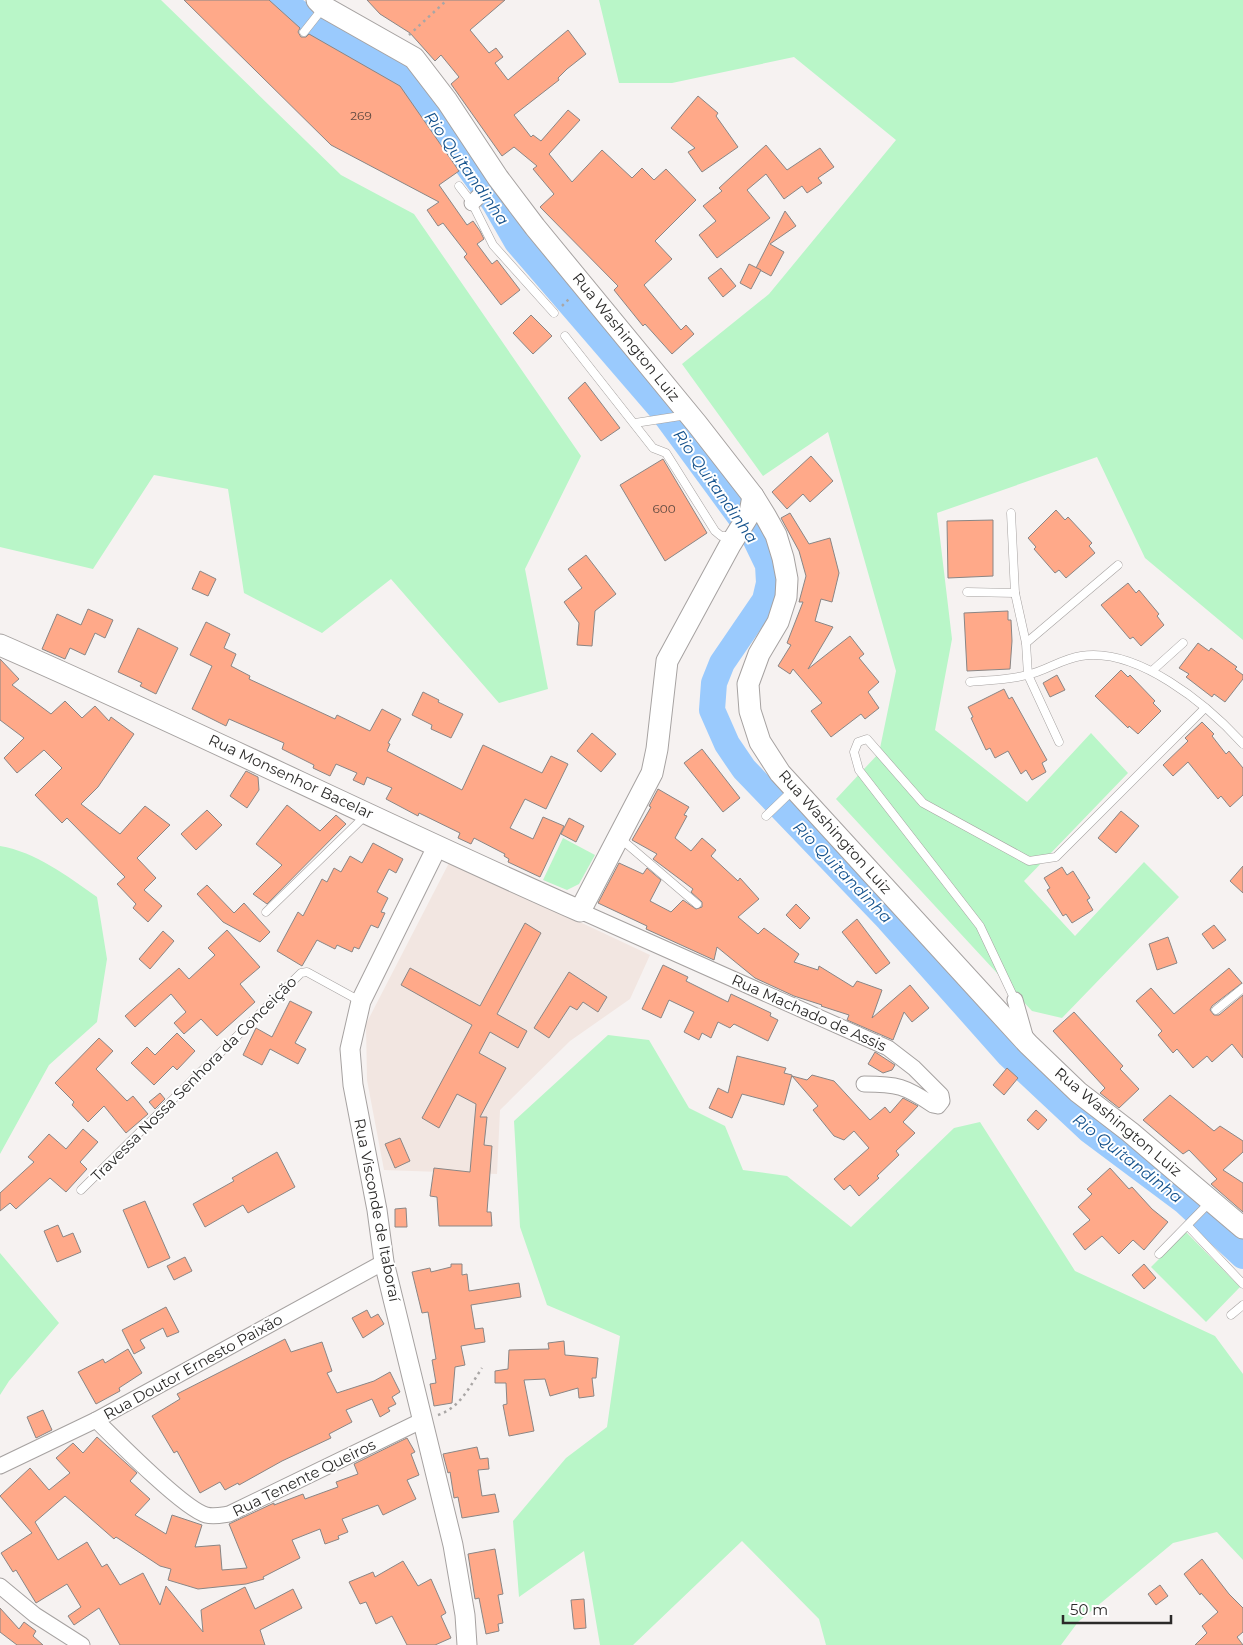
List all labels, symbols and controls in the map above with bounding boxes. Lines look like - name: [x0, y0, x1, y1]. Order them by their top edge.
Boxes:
- house number: 269: [350, 108, 372, 123]
- water label: Rio Quitandinha: [420, 108, 513, 229]
- street label: Rua Washington Luiz: [569, 268, 684, 405]
- water label: Rio Quitandinha: [669, 426, 762, 547]
- house number: 600: [652, 501, 676, 516]
- street label: Rua Monsenhor Bacelar: [206, 730, 377, 823]
- street label: Rua Washington Luiz: [775, 766, 896, 898]
- water label: Rio Quitandinha: [789, 818, 896, 927]
- street label: Rua Machado de Assis: [729, 970, 890, 1055]
- street label: Travessa Nossa Senhora da Conceição: [87, 972, 300, 1185]
- street label: Rua Washington Luiz: [1051, 1063, 1186, 1181]
- water label: Rio Quitandinha: [1069, 1110, 1186, 1207]
- street label: Rua Visconde de Itaboraí: [350, 1117, 405, 1304]
- street label: Rua Doutor Ernesto Paixão: [100, 1309, 286, 1424]
- street label: Rua Tenente Queiros: [229, 1435, 379, 1521]
- scale bar: [1063, 1592, 1170, 1624]
- text: 50 m: [1070, 1600, 1108, 1619]

